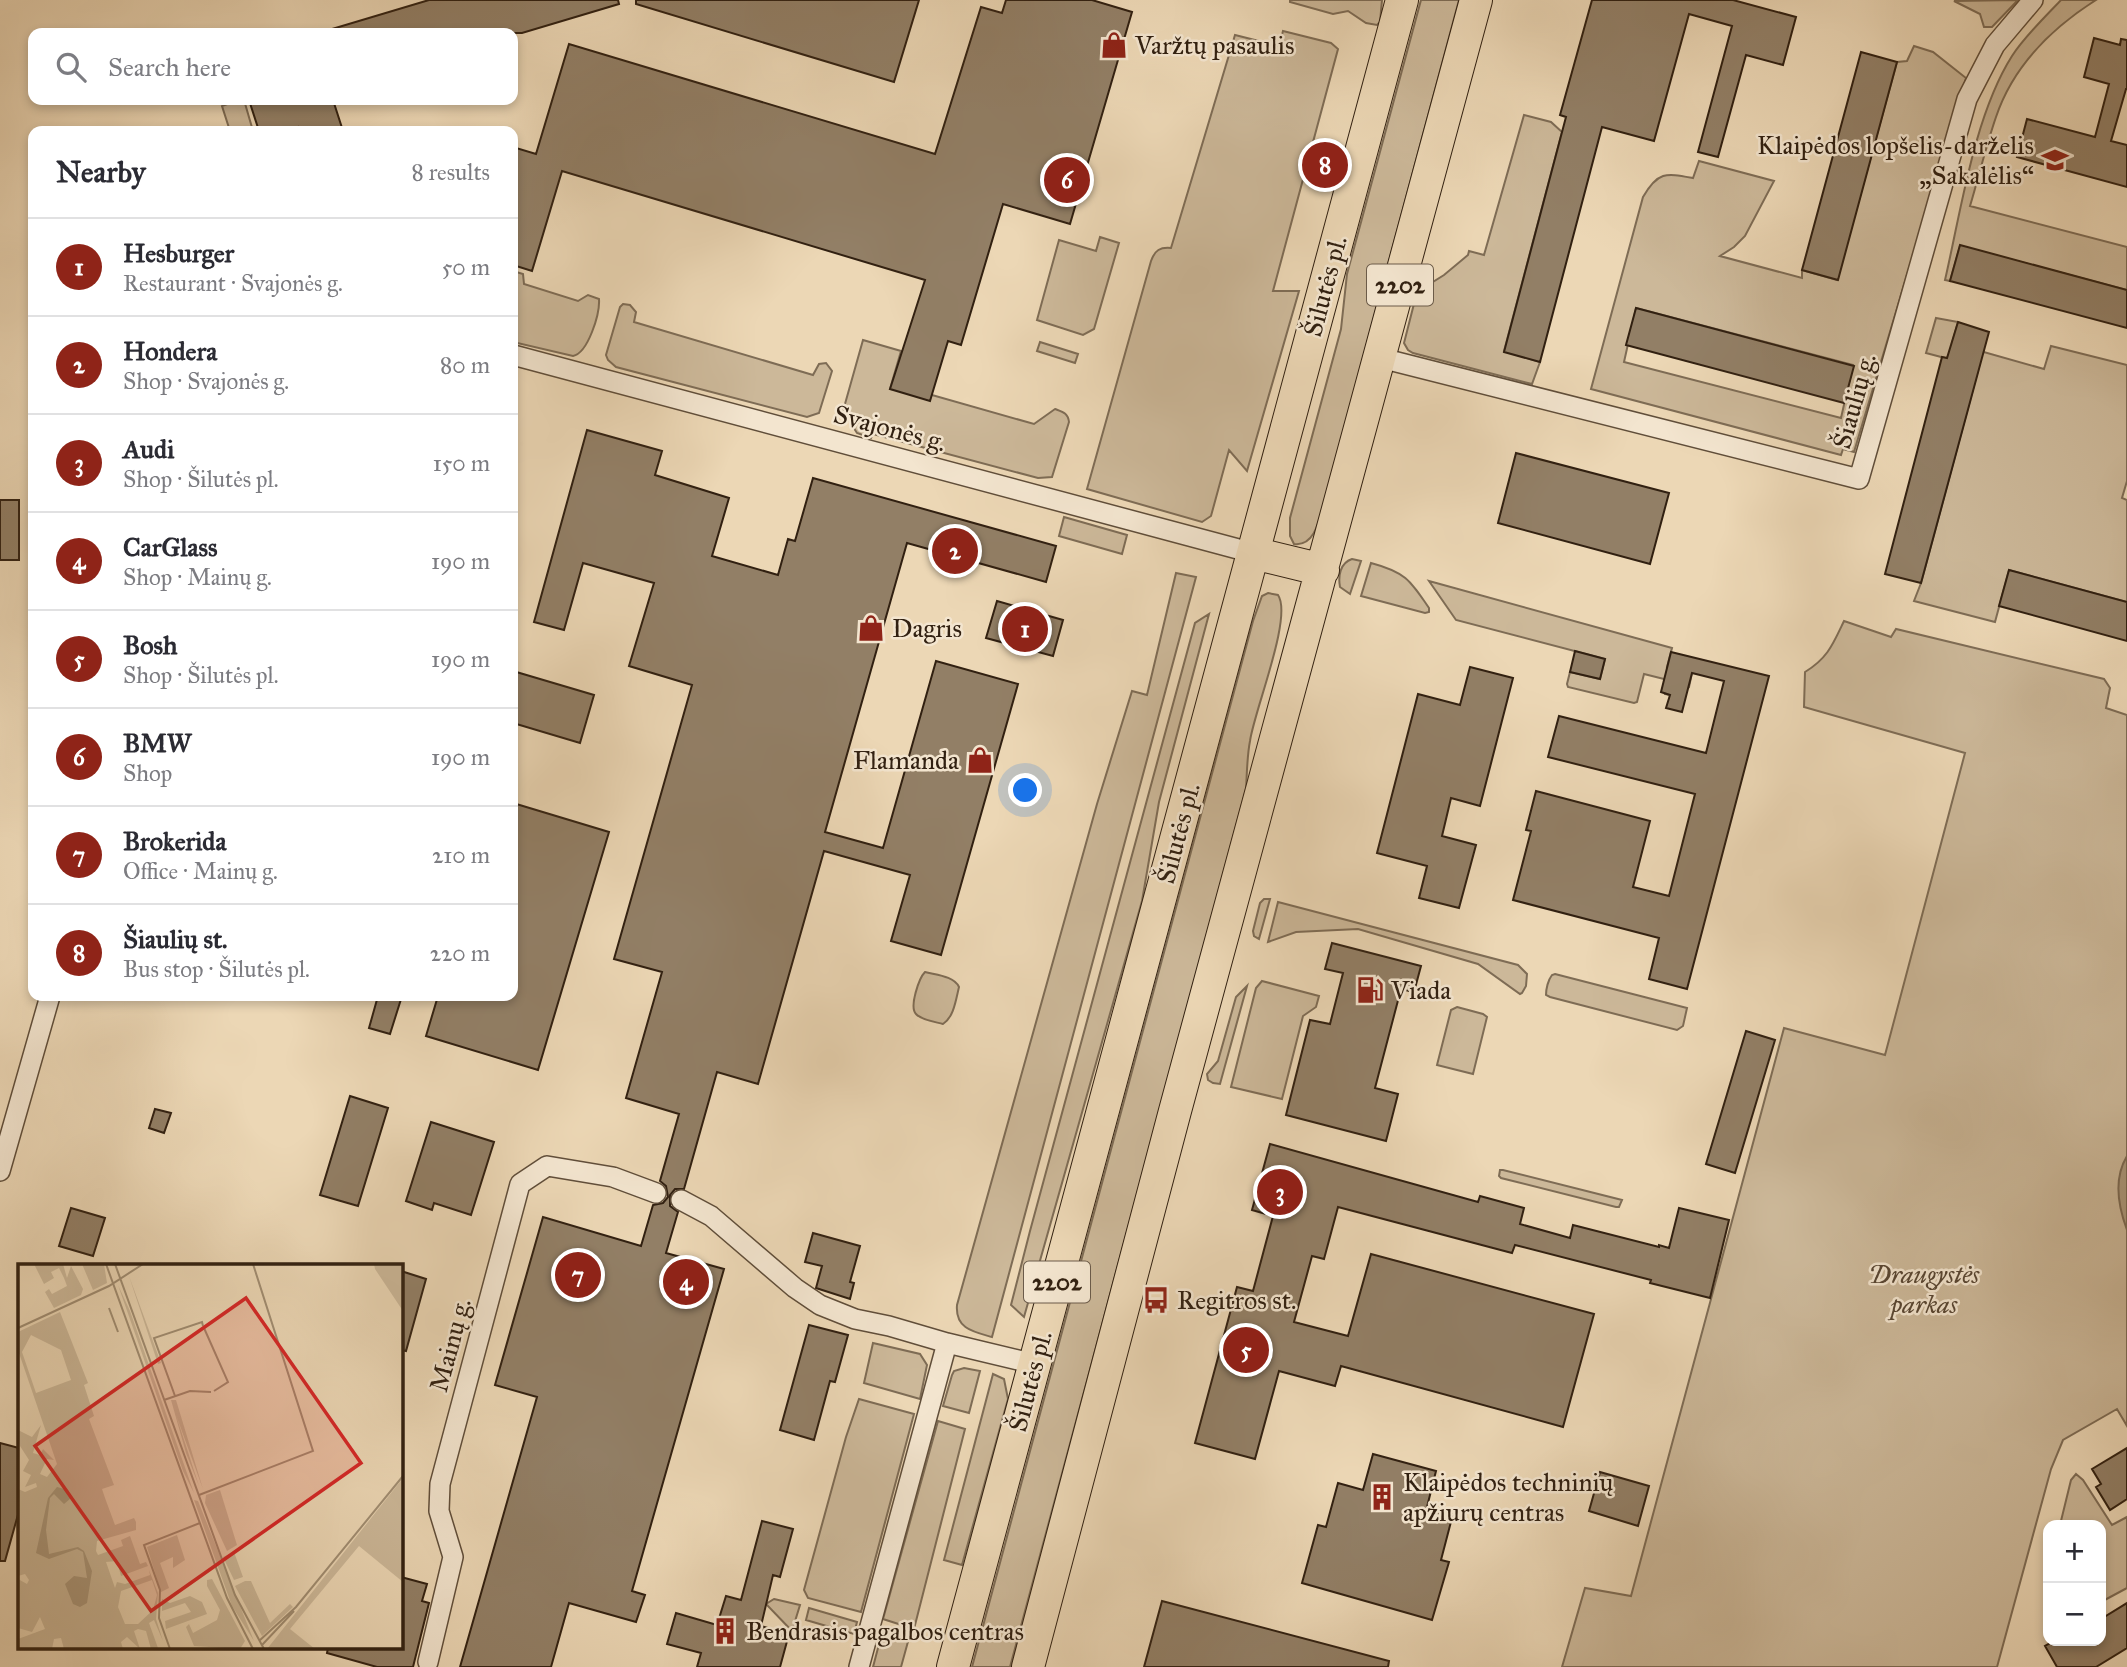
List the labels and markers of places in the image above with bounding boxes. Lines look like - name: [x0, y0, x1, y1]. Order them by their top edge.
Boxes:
- place label: Varžtų pasaulis: [1134, 29, 1294, 61]
- shop icon: Varžtų pasaulis: [1099, 30, 1129, 60]
- place label: Klaipėdos lopšelis-darželis „Sakalėlis“: [1757, 129, 2034, 191]
- pin: 8: [1302, 139, 1348, 191]
- school or university icon: Klaipėdos lopšelis-darželis „Sakalėlis“: [2040, 145, 2070, 175]
- pin: 6: [1044, 154, 1090, 206]
- pin: 2: [932, 525, 978, 577]
- pin: 1: [1002, 603, 1048, 655]
- place label: Dagris: [892, 612, 962, 644]
- shop icon: Dagris: [856, 613, 886, 643]
- place label: Flamanda: [853, 744, 959, 776]
- shop icon: Flamanda: [965, 745, 995, 775]
- place label: Viada: [1390, 974, 1451, 1006]
- fuel station icon: Viada: [1355, 975, 1385, 1005]
- pin: 3: [1257, 1166, 1303, 1218]
- pin: 7: [555, 1249, 601, 1301]
- pin: 4: [663, 1256, 709, 1308]
- place label: Regitros st.: [1177, 1284, 1296, 1316]
- bus stop icon: Regitros st.: [1141, 1285, 1171, 1315]
- pin: 5: [1223, 1324, 1269, 1376]
- place label: Klaipėdos techninių apžiurų centras: [1403, 1466, 1614, 1528]
- building icon: Klaipėdos techninių apžiurų centras: [1367, 1482, 1397, 1512]
- place label: Bendrasis pagalbos centras: [746, 1615, 1024, 1647]
- building icon: Bendrasis pagalbos centras: [710, 1616, 740, 1646]

